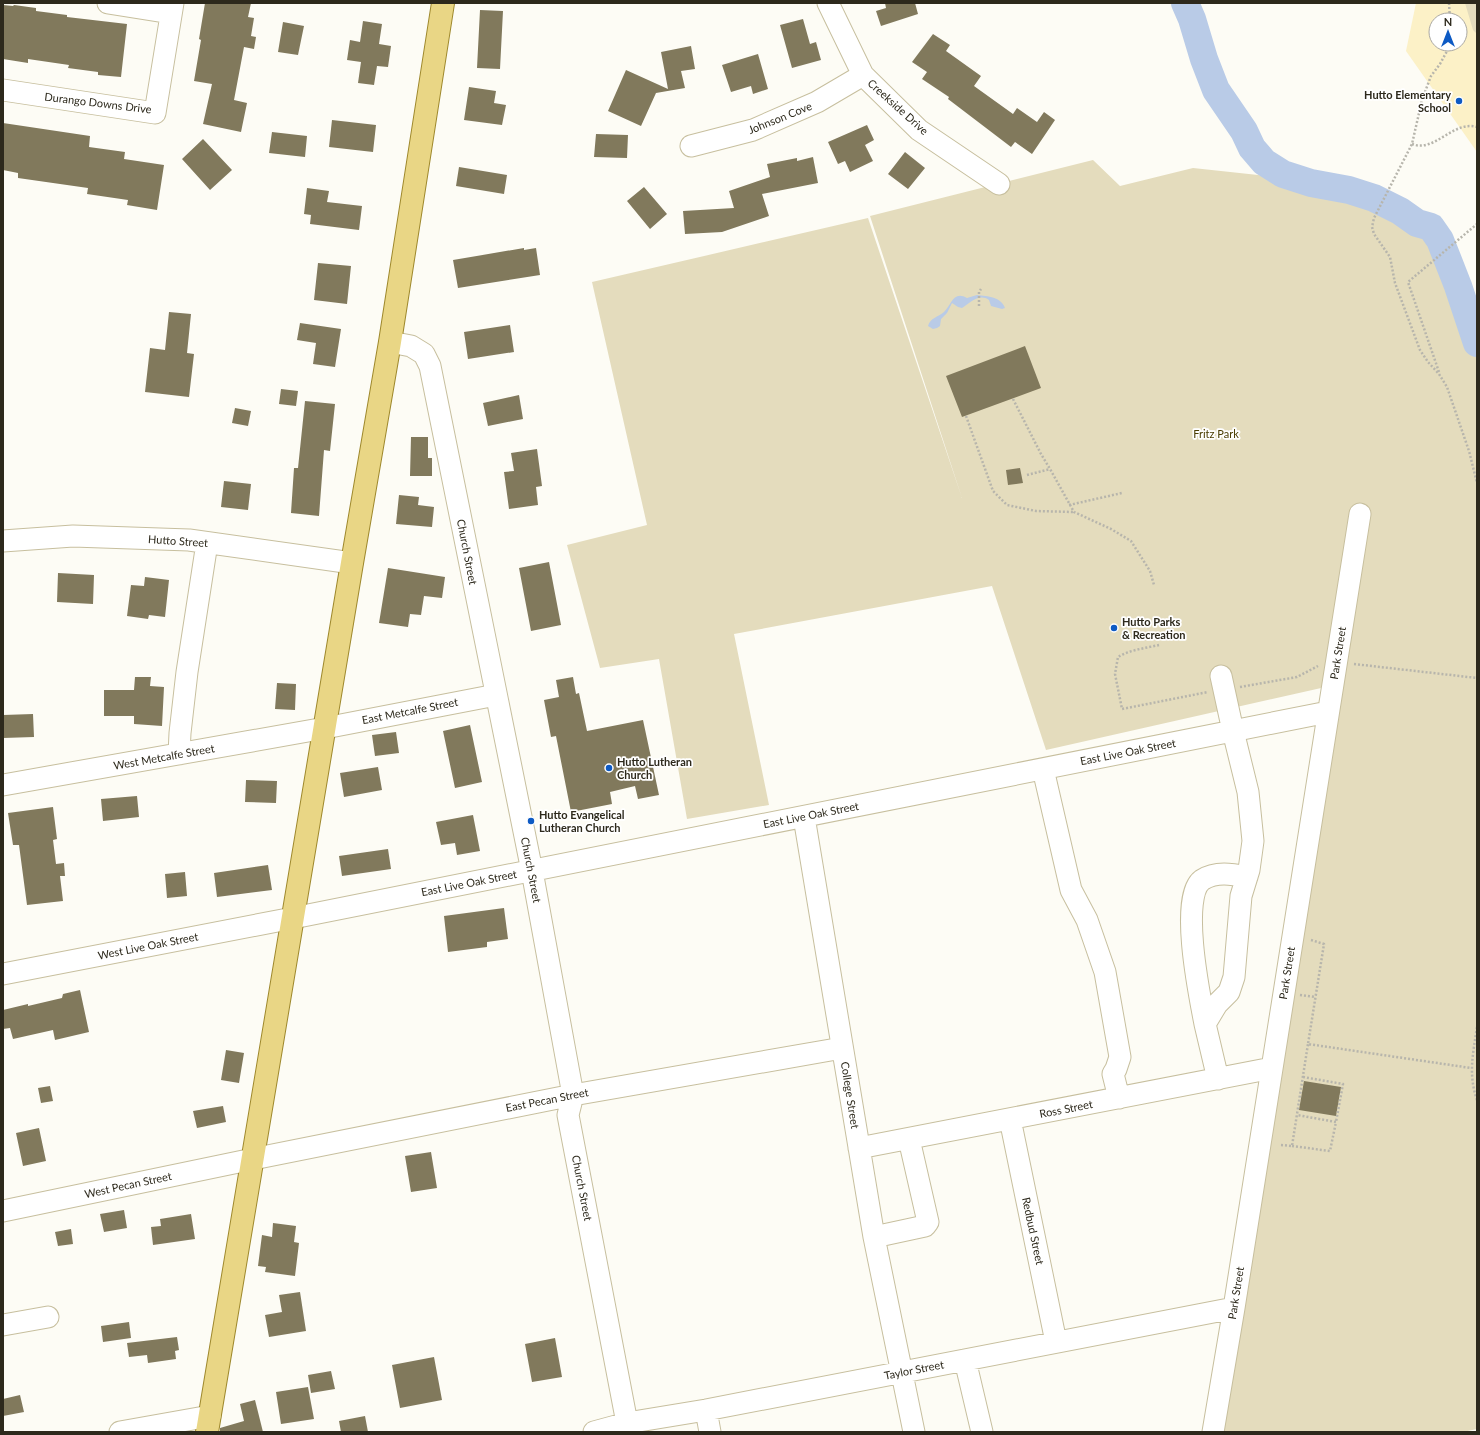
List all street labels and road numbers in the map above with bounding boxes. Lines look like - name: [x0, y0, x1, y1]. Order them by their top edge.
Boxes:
- street label: Creekside Drive: [865, 76, 931, 137]
- street label: Durango Downs Drive: [44, 89, 152, 116]
- street label: Johnson Cove: [746, 99, 814, 136]
- street label: Church Street: [455, 518, 480, 586]
- street label: Hutto Street: [148, 532, 208, 549]
- street label: Park Street: [1327, 626, 1348, 680]
- street label: East Metcalfe Street: [361, 695, 459, 726]
- street label: East Live Oak Street: [1079, 736, 1177, 767]
- street label: West Metcalfe Street: [112, 741, 216, 772]
- street label: East Live Oak Street: [762, 799, 860, 830]
- street label: Church Street: [519, 836, 544, 904]
- street label: East Live Oak Street: [420, 867, 518, 898]
- street label: West Live Oak Street: [97, 929, 199, 962]
- street label: Park Street: [1276, 946, 1297, 1000]
- street label: College Street: [839, 1060, 862, 1129]
- street label: East Pecan Street: [504, 1085, 589, 1114]
- street label: Ross Street: [1038, 1097, 1094, 1120]
- street label: Church Street: [570, 1154, 595, 1222]
- street label: West Pecan Street: [83, 1169, 173, 1200]
- street label: Redbud Street: [1020, 1196, 1047, 1266]
- street label: Park Street: [1225, 1266, 1246, 1320]
- street label: Taylor Street: [883, 1357, 945, 1382]

